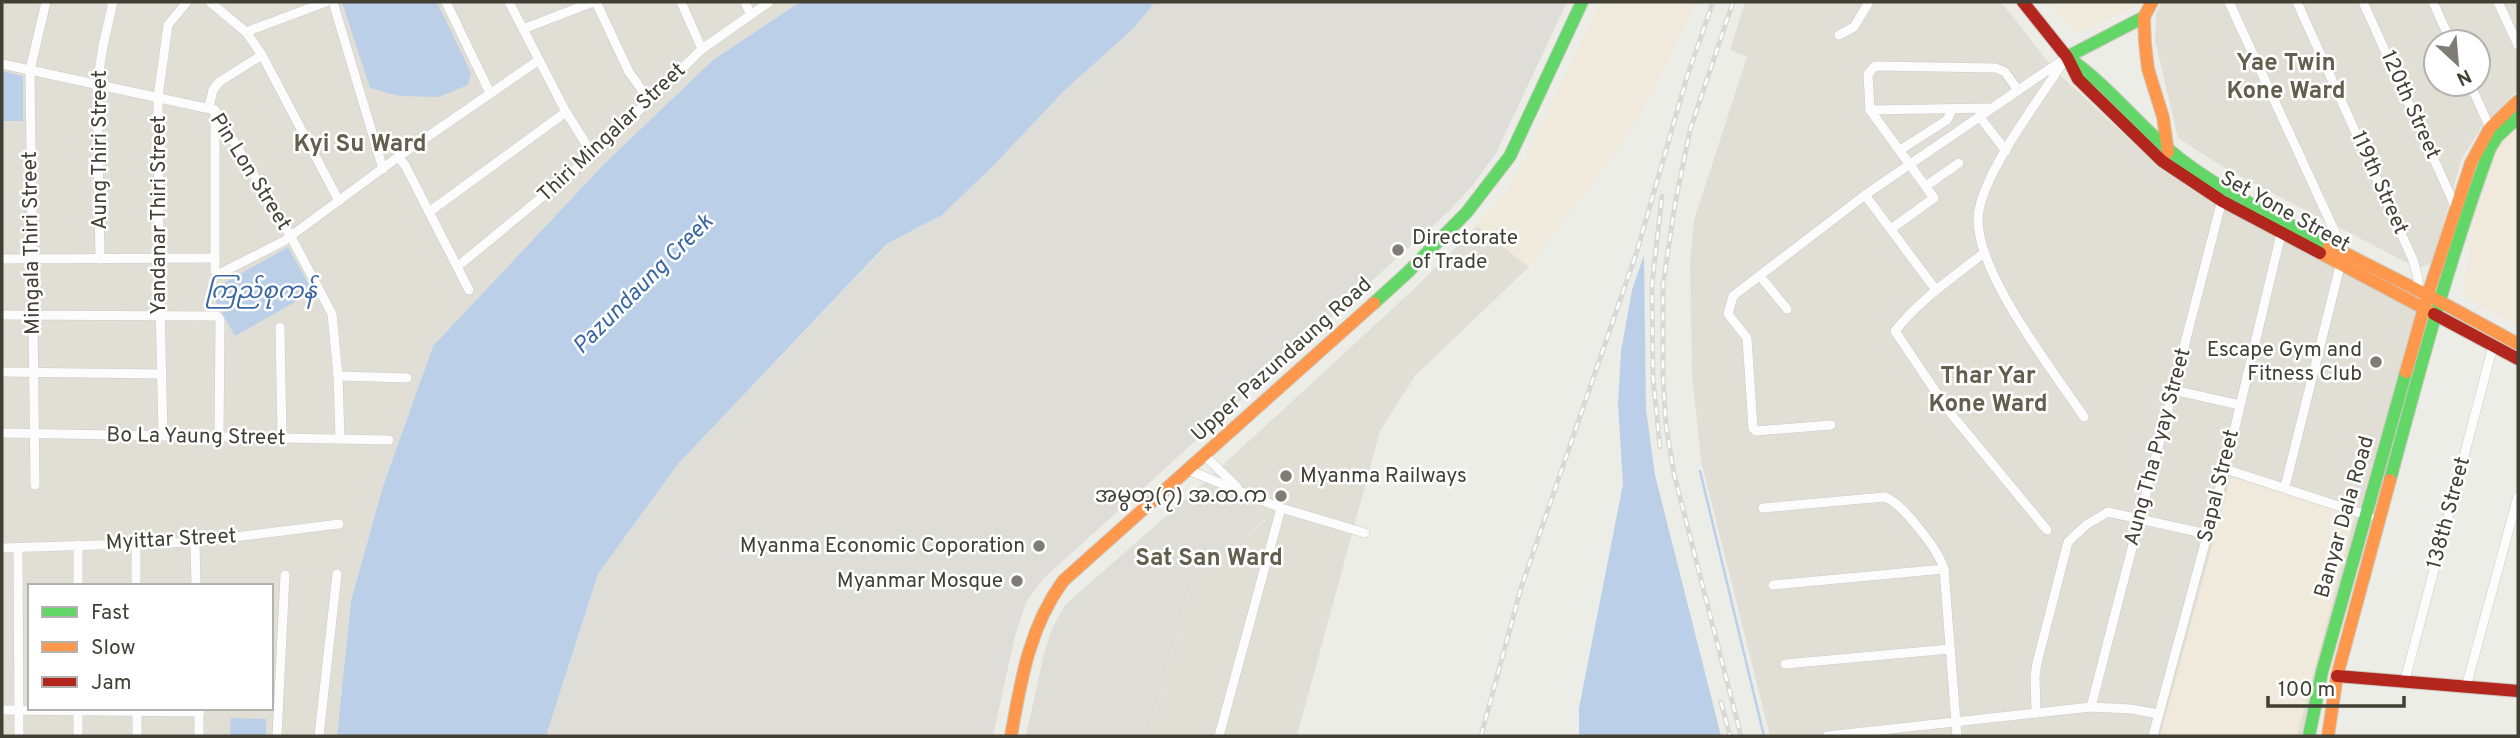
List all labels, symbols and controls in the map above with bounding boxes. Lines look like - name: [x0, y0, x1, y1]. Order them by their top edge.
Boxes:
- north arrow: [2422, 28, 2492, 98]
- street label: 120th Street: [2374, 46, 2446, 164]
- district label: Yae Twin Kone Ward: [2226, 49, 2346, 107]
- street label: Thiri Mingalar Street: [532, 57, 692, 209]
- text: N: [2452, 63, 2475, 90]
- street label: Aung Thiri Street: [87, 70, 114, 230]
- street label: Pin Lon Street: [203, 108, 297, 236]
- street label: Yandanar Thiri Street: [146, 115, 173, 315]
- street label: 119th Street: [2344, 127, 2414, 239]
- district label: Kyi Su Ward: [293, 130, 427, 160]
- street label: Mingala Thiri Street: [17, 151, 47, 335]
- street label: Set Yone Street: [2215, 165, 2355, 259]
- water label: Pazundaung Creek: [568, 208, 721, 361]
- place label: Directorate of Trade: [1412, 225, 1518, 276]
- marker: Directorate of Trade: [1390, 242, 1406, 258]
- street label: Upper Pazundaung Road: [1186, 272, 1378, 448]
- water label: ကြည်စုကန်: [205, 274, 320, 309]
- place label: Escape Gym and Fitness Club: [2207, 337, 2362, 388]
- street label: Aung Tha Pyay Street: [2119, 345, 2197, 549]
- marker: Escape Gym and Fitness Club: [2368, 354, 2384, 370]
- district label: Thar Yar Kone Ward: [1928, 362, 2048, 420]
- street label: Bo La Yaung Street: [106, 422, 286, 452]
- street label: Sapal Street: [2192, 427, 2246, 545]
- street label: Banyar Dala Road: [2309, 433, 2381, 601]
- street label: 138th Street: [2421, 454, 2477, 572]
- place label: Myanma Railways: [1300, 463, 1467, 490]
- marker: Myanma Railways: [1278, 468, 1294, 484]
- place label: အမွတ္(၇) အ.ထ.က: [1095, 483, 1267, 512]
- marker: အမွတ္(၇) အ.ထ.က: [1273, 488, 1289, 504]
- street label: Myittar Street: [105, 523, 237, 557]
- place label: Myanma Economic Coporation: [740, 533, 1025, 560]
- marker: Myanma Economic Coporation: [1031, 538, 1047, 554]
- district label: Sat San Ward: [1135, 544, 1283, 574]
- place label: Myanmar Mosque: [837, 568, 1003, 595]
- marker: Myanmar Mosque: [1009, 573, 1025, 589]
- legend: [28, 584, 273, 710]
- text: Fast: [91, 600, 130, 627]
- text: Slow: [91, 635, 136, 662]
- scale bar: [2268, 664, 2404, 708]
- text: Jam: [91, 670, 132, 697]
- text: 100 m: [2278, 677, 2335, 704]

